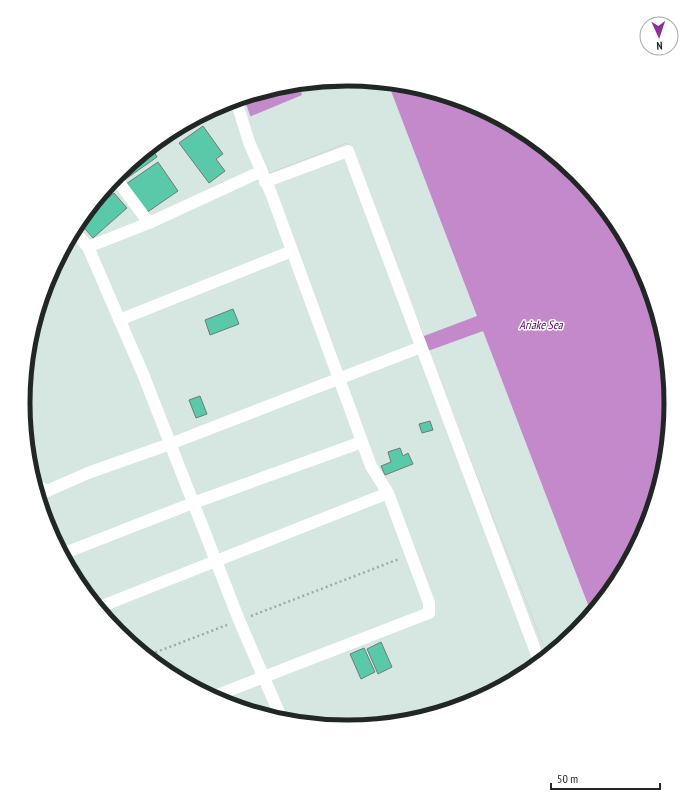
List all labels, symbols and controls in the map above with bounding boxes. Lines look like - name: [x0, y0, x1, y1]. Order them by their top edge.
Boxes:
- north arrow: [639, 16, 679, 56]
- text: N: [656, 39, 663, 53]
- water label: Ariake Sea: [519, 317, 564, 332]
- scale bar: [551, 765, 660, 791]
- text: 50 m: [557, 771, 578, 786]

